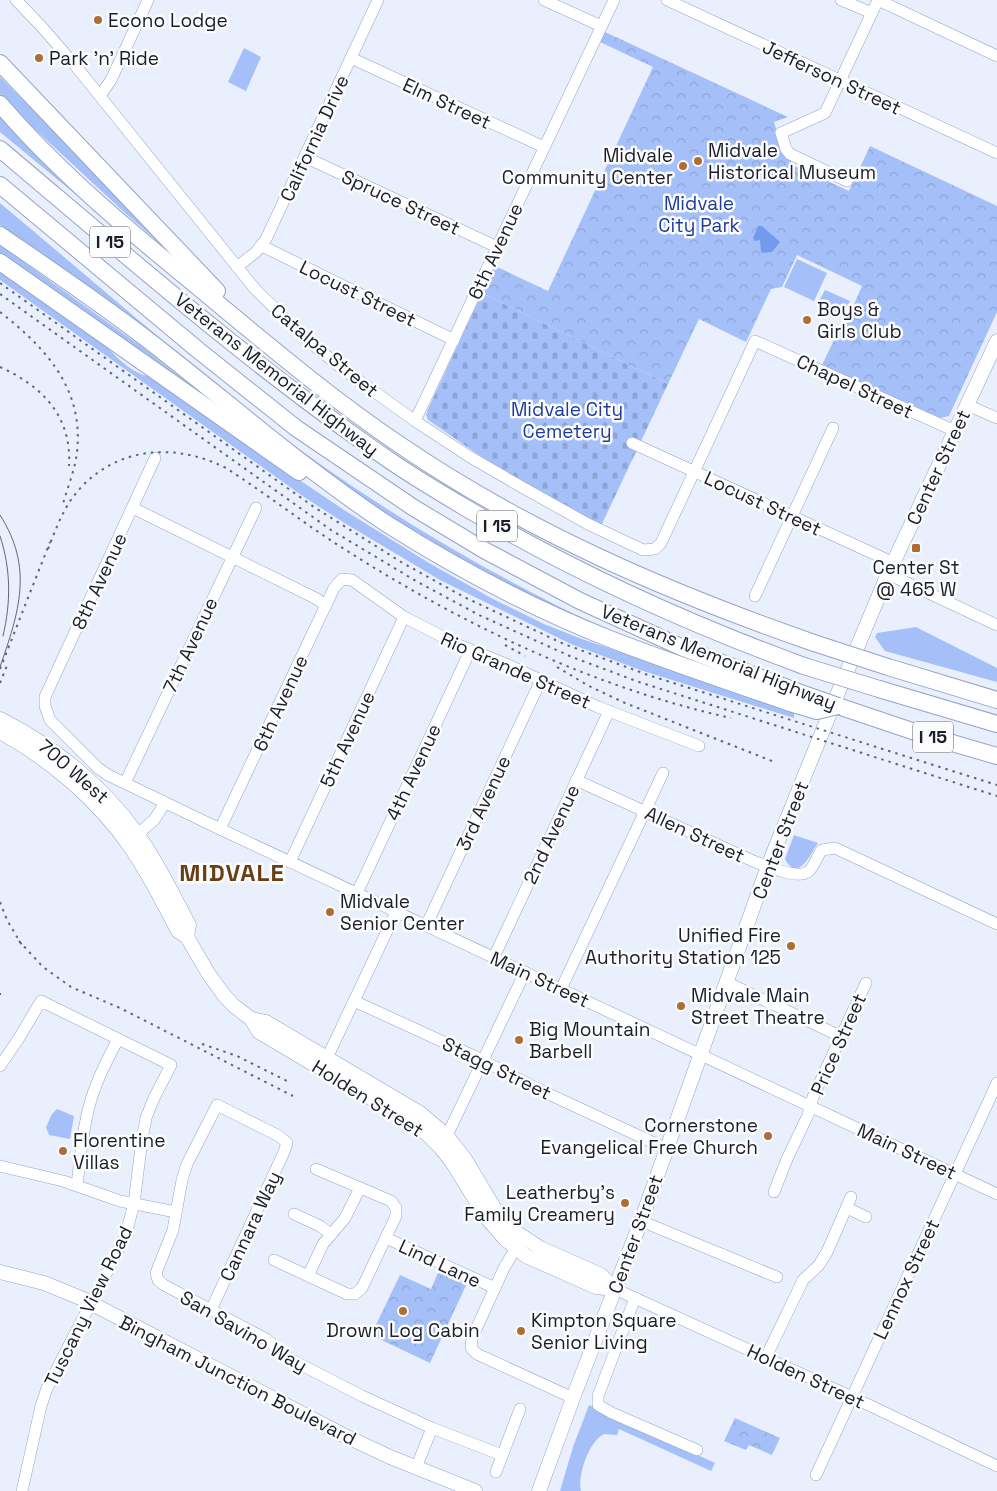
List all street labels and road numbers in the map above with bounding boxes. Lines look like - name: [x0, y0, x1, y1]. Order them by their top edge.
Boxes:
- street label: Jefferson Street: [758, 34, 905, 121]
- street label: California Drive: [274, 71, 355, 206]
- street label: Elm Street: [399, 72, 495, 135]
- street label: Spruce Street: [337, 164, 464, 241]
- street label: 6th Avenue: [462, 199, 529, 304]
- road number: I 15: [90, 226, 130, 258]
- street label: Locust Street: [295, 254, 420, 332]
- street label: Veterans Memorial Highway: [170, 287, 384, 462]
- street label: Catalpa Street: [266, 298, 384, 403]
- street label: Chapel Street: [792, 349, 917, 424]
- street label: Center Street: [901, 405, 976, 529]
- street label: Locust Street: [700, 465, 825, 542]
- road number: I 15: [477, 511, 517, 542]
- street label: 8th Avenue: [66, 529, 133, 634]
- street label: 7th Avenue: [157, 593, 224, 697]
- street label: Veterans Memorial Highway: [597, 599, 840, 716]
- street label: Rio Grande Street: [437, 626, 595, 715]
- street label: 6th Avenue: [247, 651, 314, 756]
- street label: 5th Avenue: [314, 687, 381, 791]
- street label: 4th Avenue: [380, 720, 447, 825]
- road number: I 15: [913, 722, 953, 752]
- street label: 700 West: [33, 734, 114, 809]
- street label: 3rd Avenue: [451, 752, 516, 855]
- street label: Center Street: [746, 778, 814, 903]
- street label: 2nd Avenue: [517, 780, 585, 888]
- street label: Allen Street: [641, 800, 749, 868]
- street label: Main Street: [486, 946, 593, 1013]
- street label: Price Street: [805, 989, 872, 1099]
- street label: Stagg Street: [438, 1031, 555, 1106]
- street label: Holden Street: [307, 1054, 428, 1143]
- street label: Main Street: [853, 1118, 960, 1185]
- street label: Cannara Way: [214, 1167, 287, 1285]
- street label: Center Street: [602, 1171, 669, 1297]
- street label: Lennox Street: [868, 1215, 945, 1343]
- street label: Tuscany View Road: [39, 1222, 138, 1391]
- street label: Lind Lane: [395, 1234, 485, 1293]
- street label: San Savino Way: [176, 1285, 312, 1378]
- street label: Bingham Junction Boulevard: [115, 1310, 361, 1451]
- street label: Holden Street: [743, 1338, 869, 1415]

